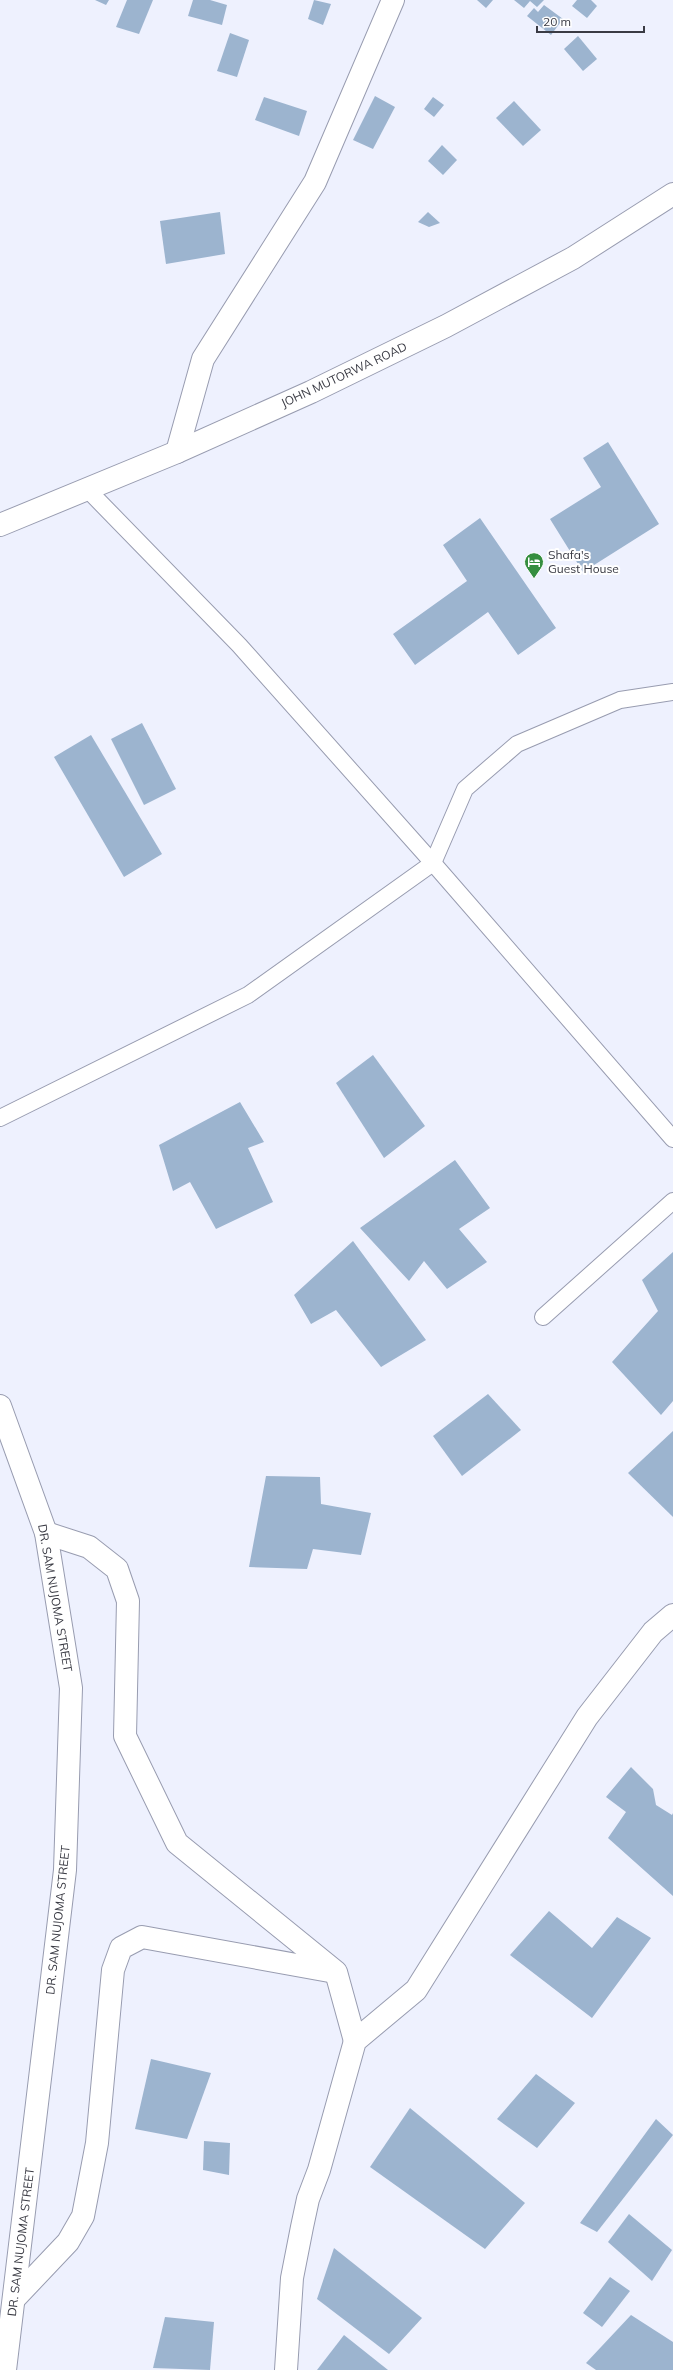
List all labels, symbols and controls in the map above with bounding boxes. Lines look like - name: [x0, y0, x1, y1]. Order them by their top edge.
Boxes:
- scale bar: [537, 8, 644, 34]
- text: 20 m: [543, 14, 571, 29]
- street label: JOHN MUTORWA ROAD: [278, 339, 409, 410]
- place label: Shafa's Guest House: [548, 547, 619, 576]
- hotel icon: Shafa's Guest House: [523, 551, 545, 579]
- street label: DR. SAM NUJOMA STREET: [35, 1523, 76, 1674]
- street label: DR. SAM NUJOMA STREET: [42, 1844, 73, 1995]
- street label: DR. SAM NUJOMA STREET: [4, 2166, 37, 2317]

